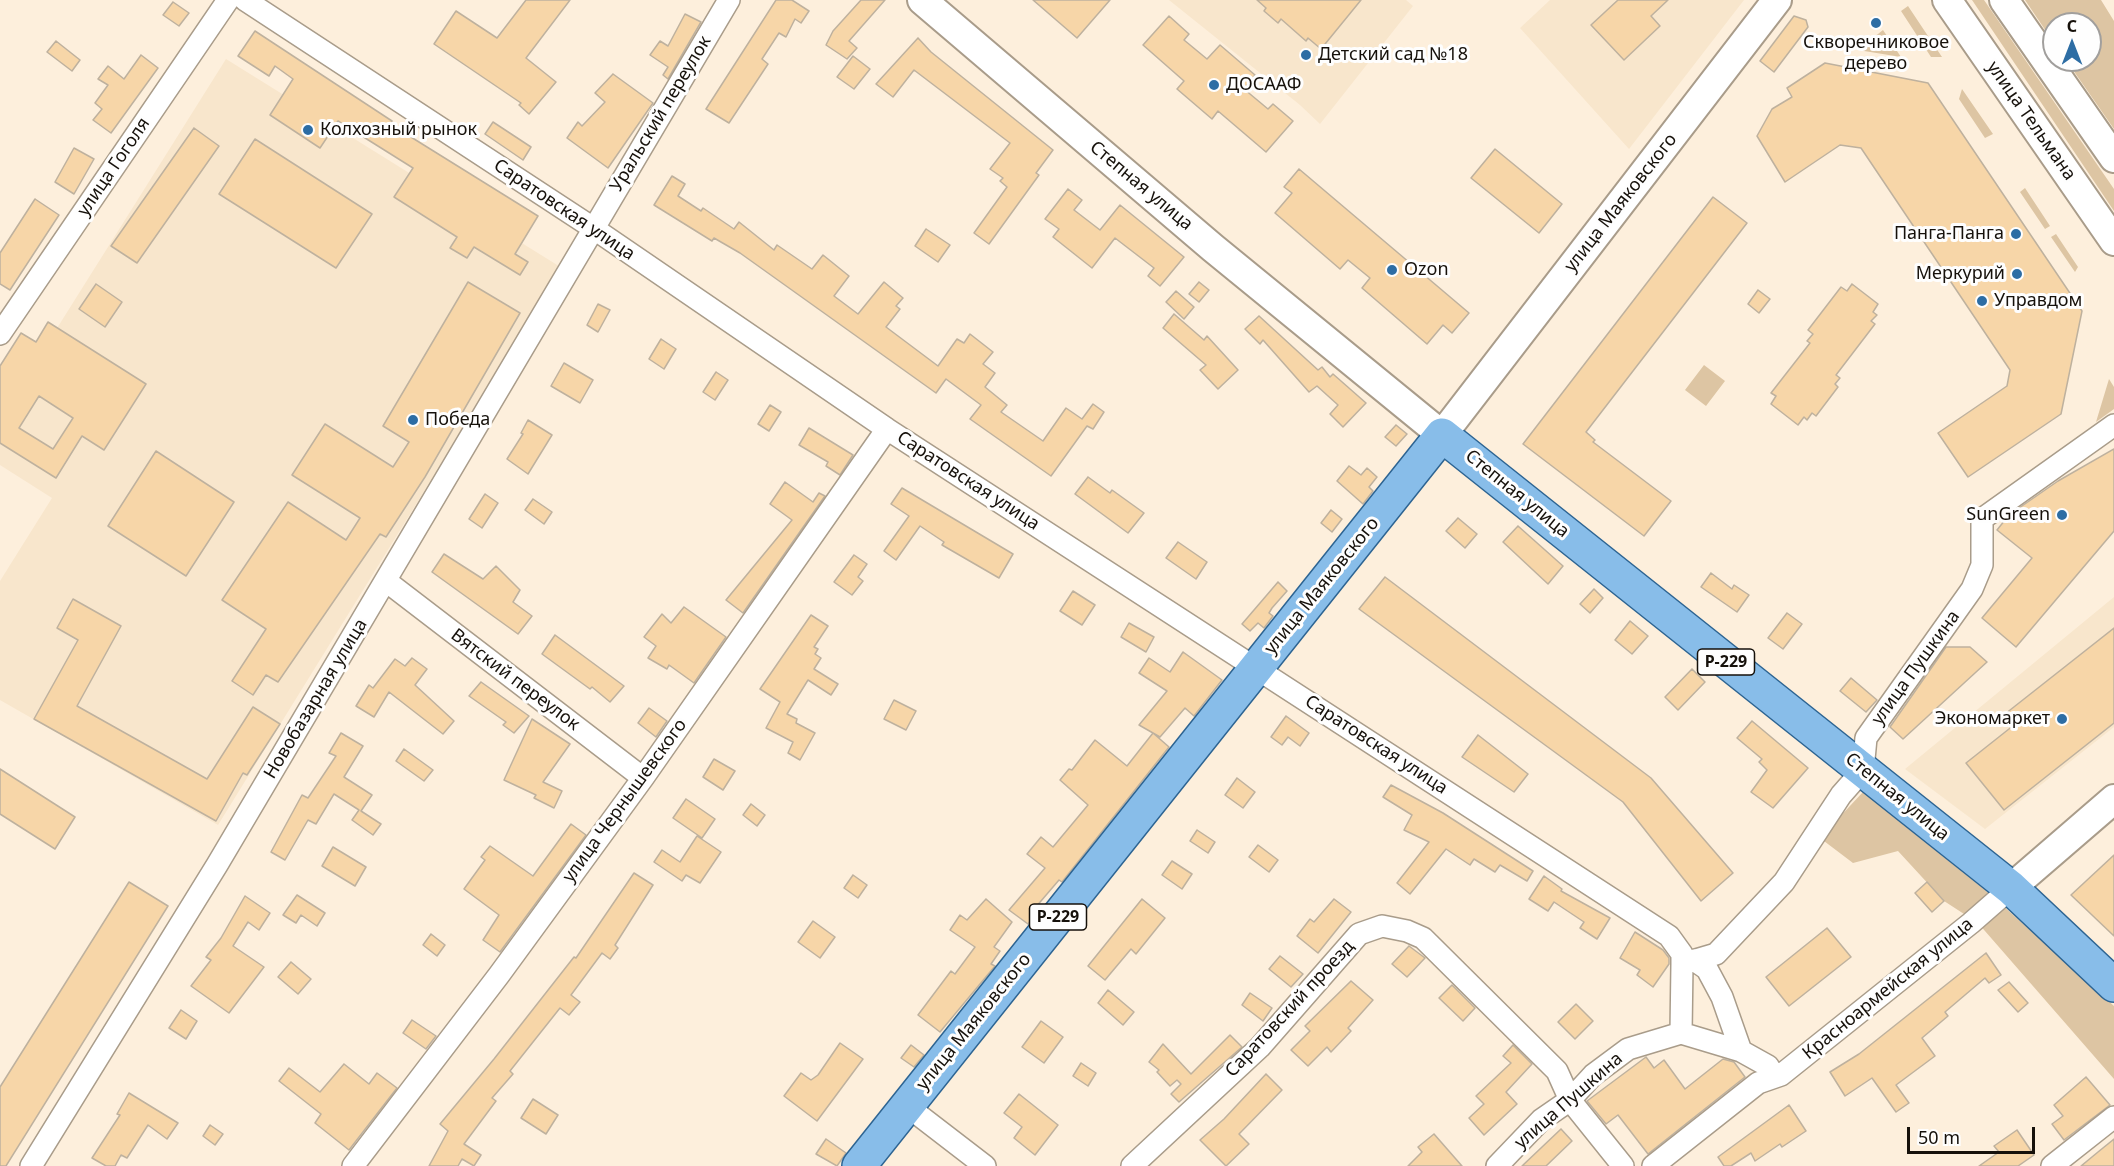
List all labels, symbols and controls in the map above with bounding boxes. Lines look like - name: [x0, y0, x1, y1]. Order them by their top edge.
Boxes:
- north arrow: [2042, 12, 2102, 72]
- text: С: [2067, 15, 2077, 37]
- marker: Скворечниковое дерево: [1869, 16, 1883, 30]
- street label: Уральский переулок: [606, 32, 716, 196]
- place label: Скворечниковое дерево: [1803, 32, 1949, 74]
- place label: Детский сад №18: [1318, 44, 1468, 66]
- marker: Детский сад №18: [1299, 48, 1313, 62]
- street label: улица Тельмана: [1982, 57, 2080, 185]
- place label: ДОСААФ: [1226, 74, 1301, 96]
- marker: ДОСААФ: [1207, 78, 1221, 92]
- street label: улица Гоголя: [73, 114, 155, 220]
- place label: Колхозный рынок: [320, 119, 477, 141]
- marker: Колхозный рынок: [301, 123, 315, 137]
- street label: улица Маяковского: [1560, 130, 1682, 276]
- street label: Степная улица: [1085, 137, 1197, 235]
- street label: Саратовская улица: [489, 155, 639, 265]
- place label: Панга-Панга: [1894, 223, 2004, 245]
- marker: Панга-Панга: [2009, 227, 2023, 241]
- place label: Ozon: [1404, 259, 1449, 281]
- marker: Ozon: [1385, 263, 1399, 277]
- place label: Меркурий: [1916, 263, 2005, 285]
- marker: Меркурий: [2010, 267, 2024, 281]
- place label: Управдом: [1994, 290, 2082, 312]
- marker: Управдом: [1975, 294, 1989, 308]
- place label: Победа: [425, 409, 490, 431]
- marker: Победа: [406, 413, 420, 427]
- street label: Саратовская улица: [893, 427, 1043, 535]
- street label: Степная улица: [1461, 445, 1573, 543]
- place label: SunGreen: [1966, 504, 2050, 526]
- marker: SunGreen: [2055, 508, 2069, 522]
- street label: улица Маяковского: [1260, 513, 1384, 659]
- street label: улица Пушкина: [1867, 607, 1965, 729]
- street label: Новобазарная улица: [260, 615, 372, 783]
- street label: Вятский переулок: [446, 624, 584, 736]
- road number: Р-229: [1698, 649, 1754, 675]
- street label: Саратовская улица: [1301, 691, 1451, 799]
- place label: Экономаркет: [1935, 708, 2050, 730]
- marker: Экономаркет: [2055, 712, 2069, 726]
- street label: улица Чернышевского: [558, 715, 692, 887]
- street label: Степная улица: [1841, 748, 1953, 846]
- road number: Р-229: [1030, 904, 1086, 930]
- street label: Красноармейская улица: [1798, 914, 1978, 1064]
- street label: Саратовский проезд: [1221, 936, 1359, 1082]
- street label: улица Маяковского: [912, 949, 1036, 1095]
- street label: улица Пушкина: [1511, 1048, 1627, 1154]
- scale bar: [1910, 1115, 2038, 1153]
- text: 50 m: [1918, 1125, 1960, 1149]

